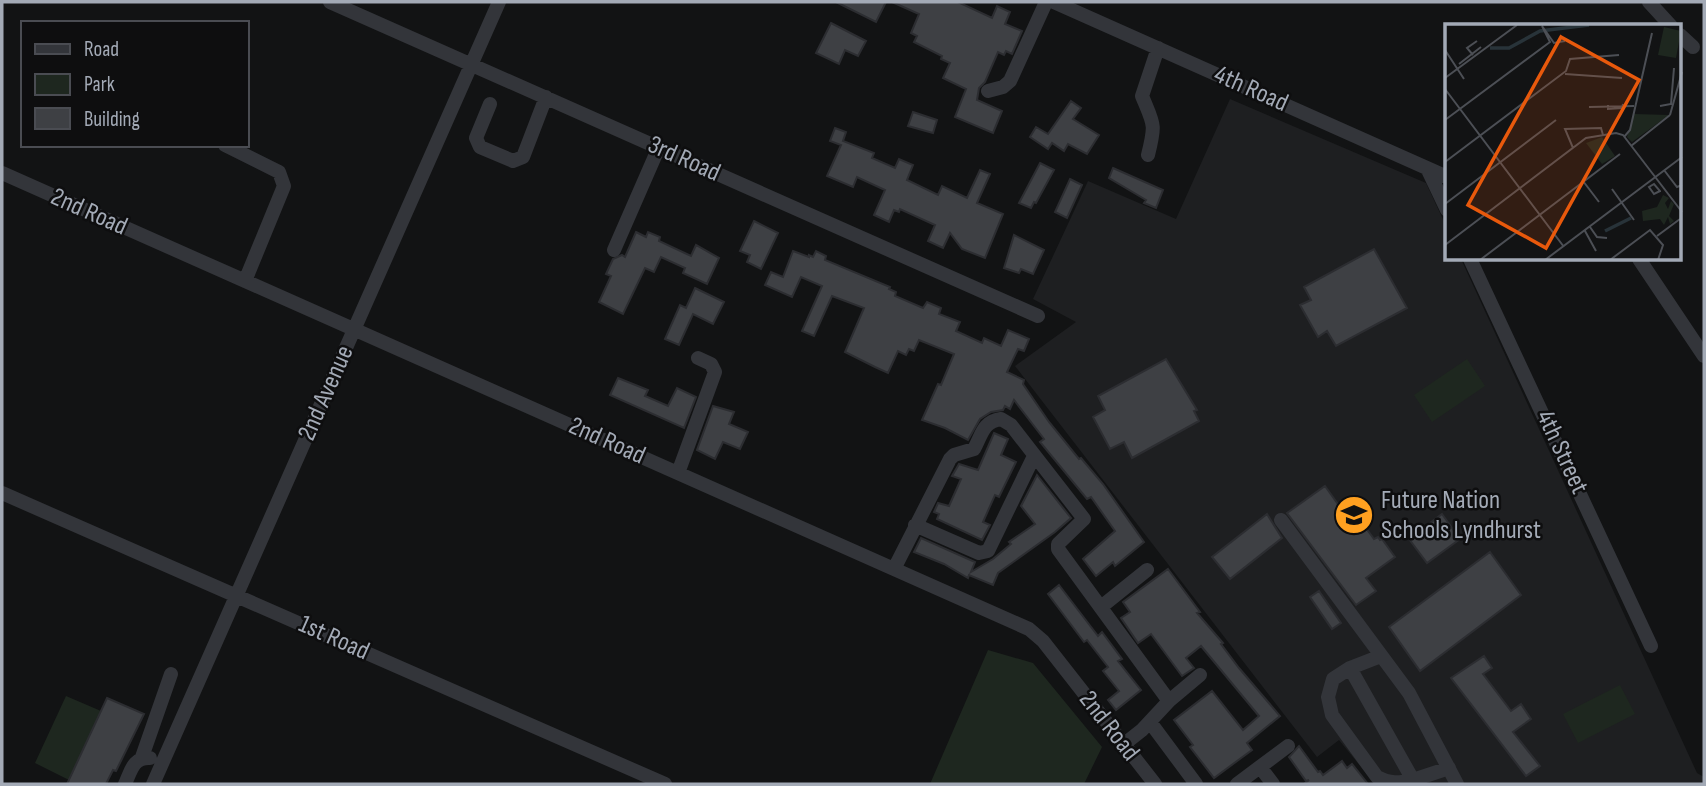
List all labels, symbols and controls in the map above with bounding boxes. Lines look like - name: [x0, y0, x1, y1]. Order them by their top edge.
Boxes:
- legend: [21, 21, 248, 147]
- inset map: [1445, 24, 1682, 261]
- text: Road: [84, 37, 119, 62]
- street label: 4th Road: [1209, 59, 1293, 119]
- text: Park: [84, 72, 115, 97]
- text: Building: [84, 107, 140, 132]
- street label: 3rd Road: [643, 129, 725, 189]
- street label: 2nd Road: [46, 182, 132, 242]
- street label: 2nd Avenue: [291, 341, 361, 445]
- street label: 4th Street: [1529, 405, 1595, 499]
- street label: 2nd Road: [564, 411, 650, 471]
- place label: Future Nation Schools Lyndhurst: [1381, 485, 1541, 546]
- school or university icon: Future Nation Schools Lyndhurst: [1333, 494, 1375, 536]
- street label: 1st Road: [294, 609, 374, 667]
- street label: 2nd Road: [1072, 685, 1146, 767]

